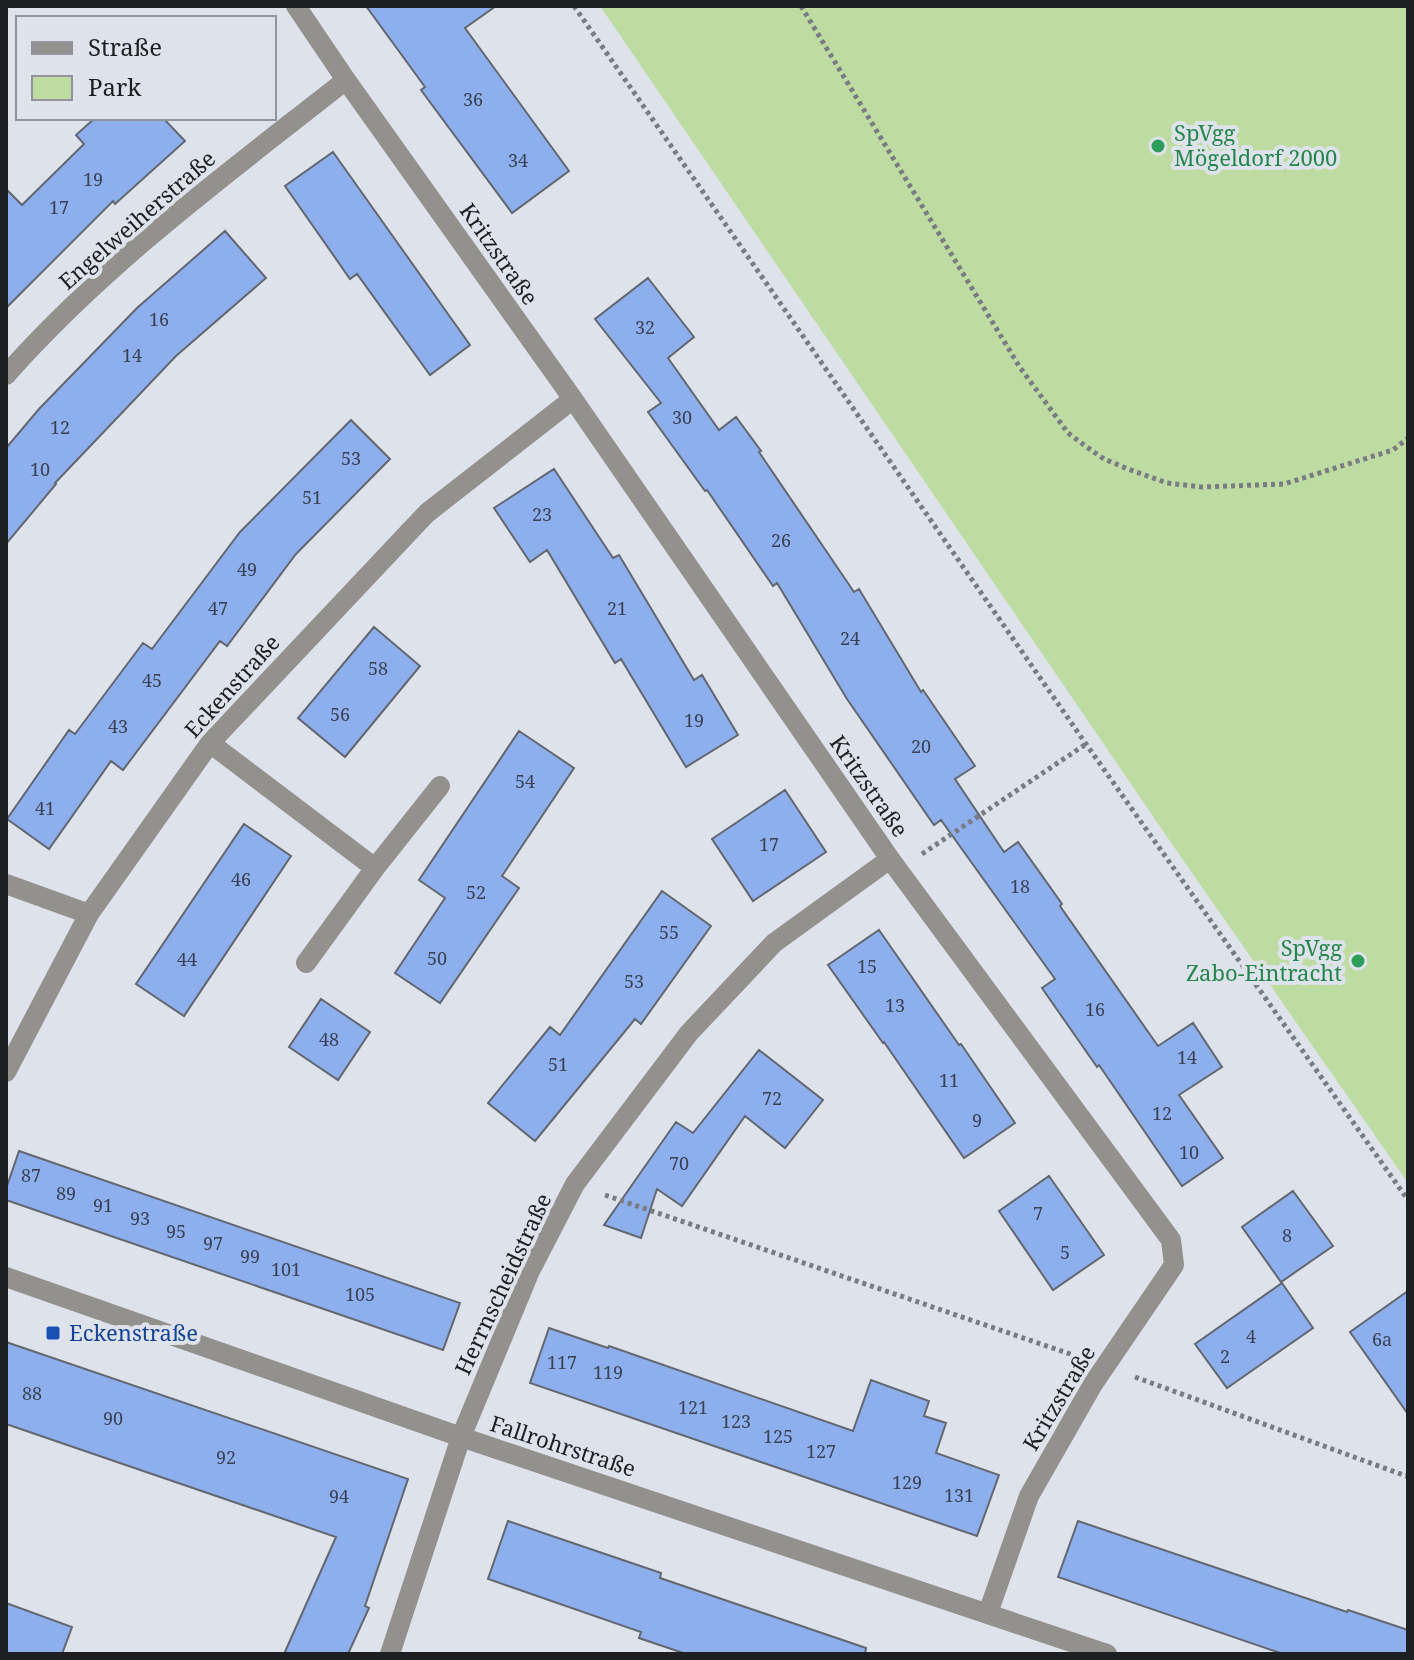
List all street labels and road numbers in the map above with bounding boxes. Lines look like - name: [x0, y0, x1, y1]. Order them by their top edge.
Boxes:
- street label: Engelweiherstraße: [52, 143, 221, 296]
- street label: Kritzstraße: [454, 197, 546, 310]
- street label: Eckenstraße: [177, 627, 286, 743]
- street label: Kritzstraße: [824, 729, 916, 842]
- street label: Herrnscheidstraße: [447, 1188, 557, 1379]
- street label: Kritzstraße: [1015, 1339, 1101, 1456]
- street label: Fallrohrstraße: [487, 1407, 640, 1483]

